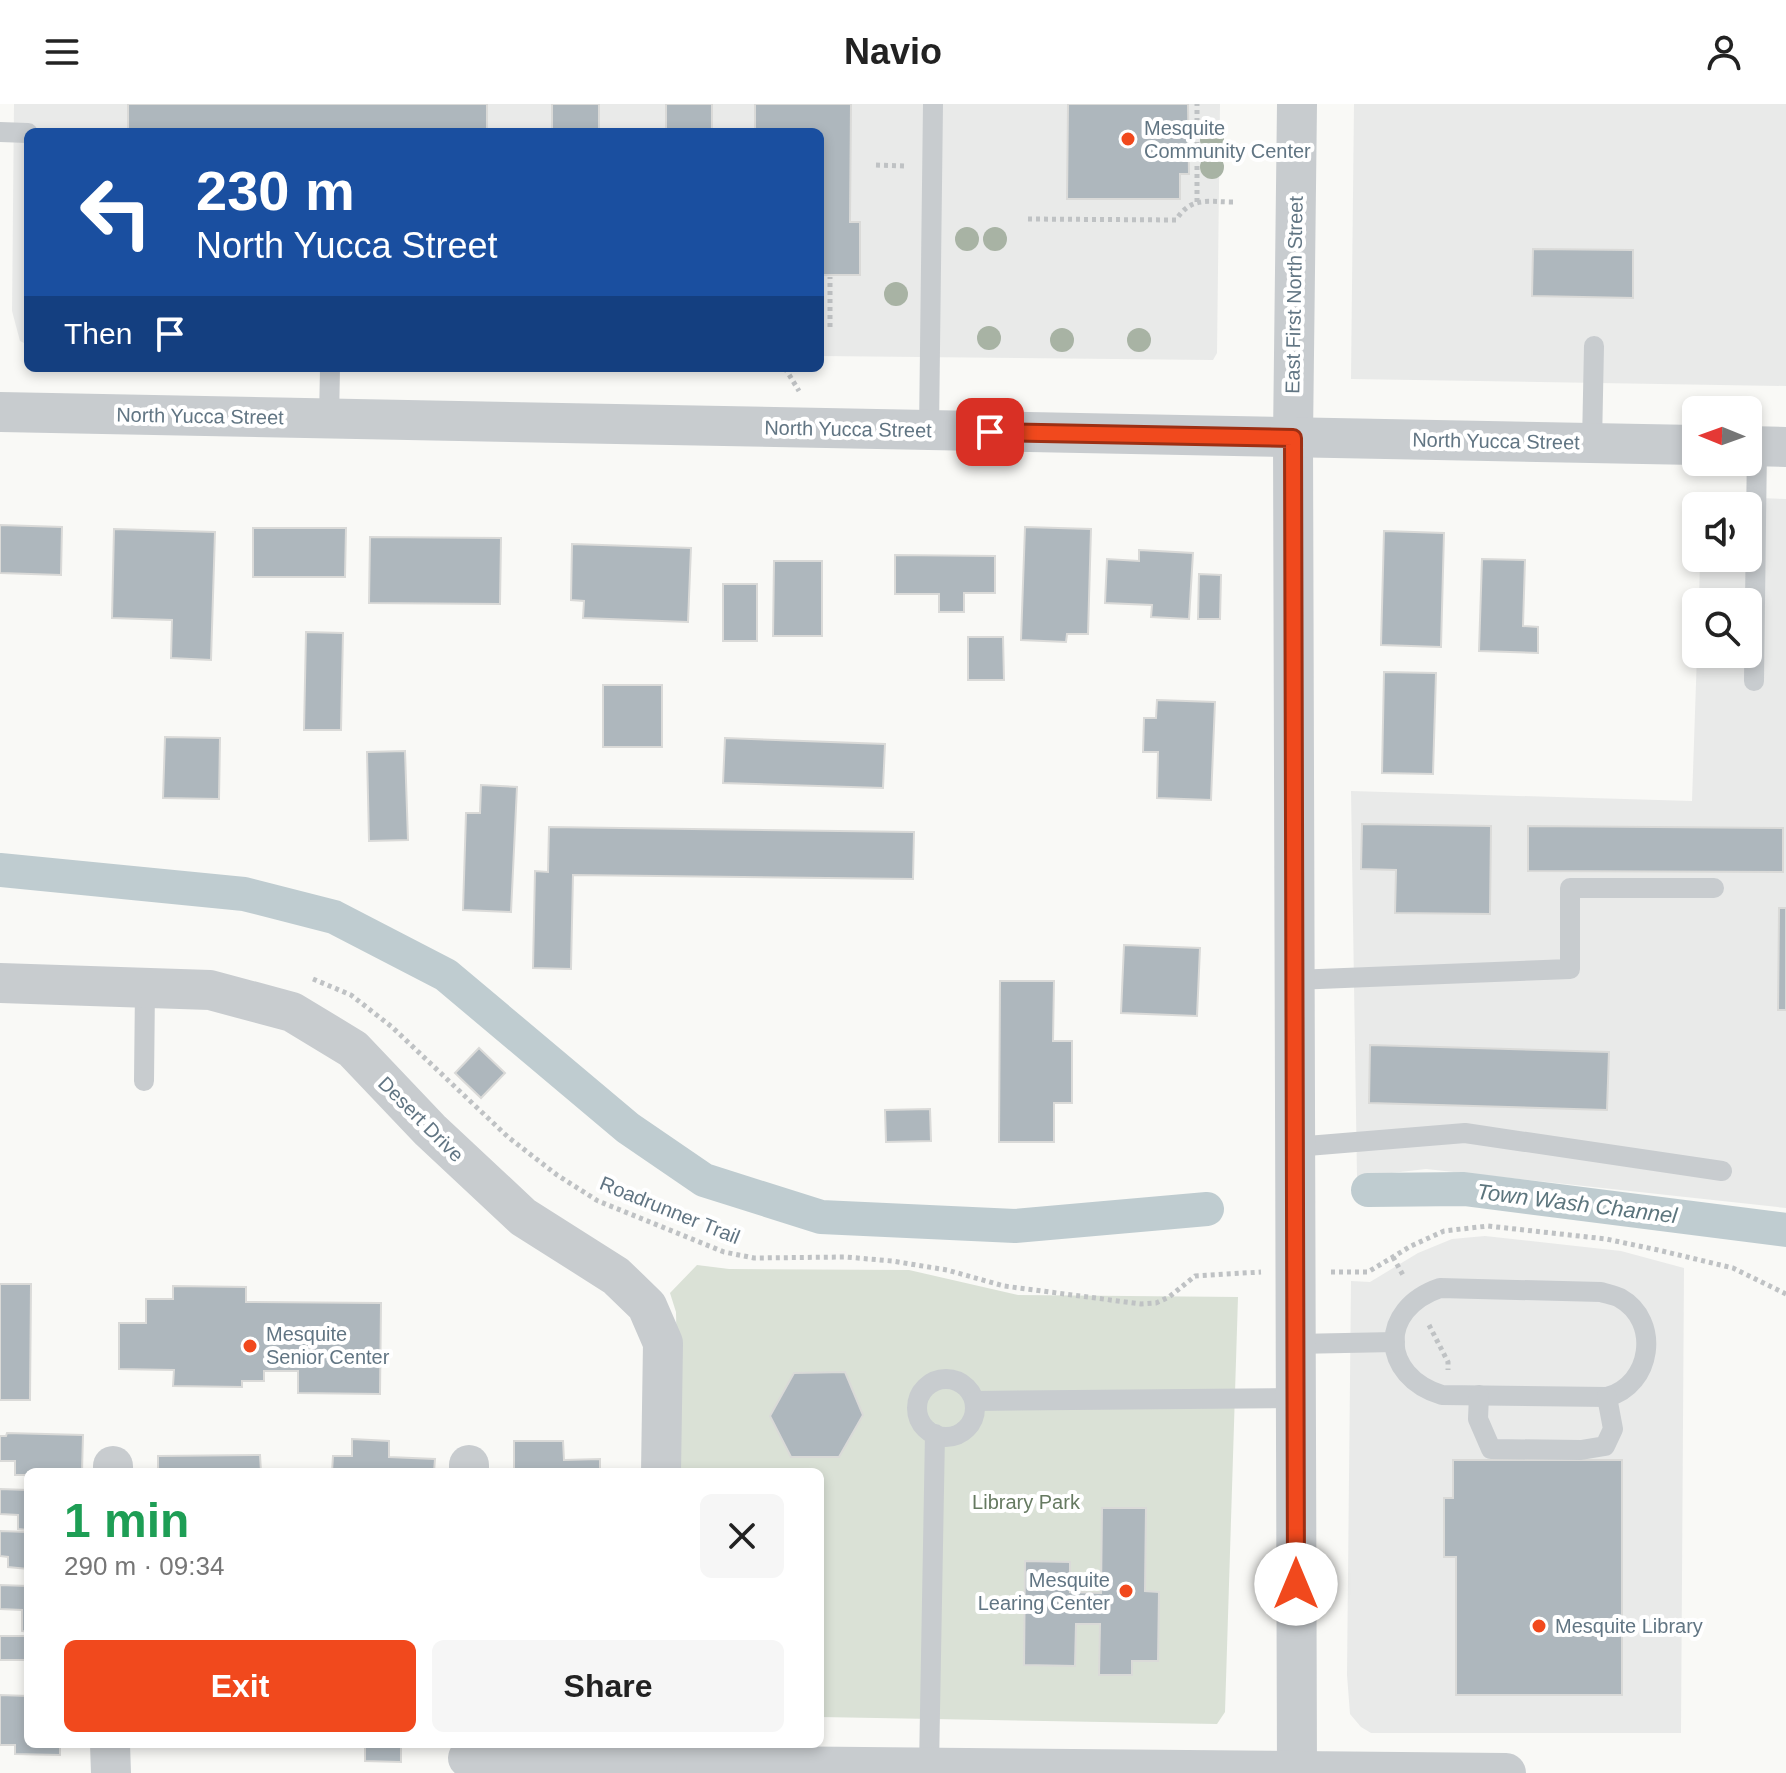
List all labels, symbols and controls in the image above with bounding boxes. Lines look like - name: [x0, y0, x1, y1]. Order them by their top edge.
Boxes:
- icon: menu: [40, 30, 84, 74]
- icon: person: [1702, 30, 1746, 74]
- text: Navio: [844, 31, 942, 72]
- place label: Mesquite Community Center: [1144, 117, 1311, 162]
- marker: Mesquite Community Center: [1119, 130, 1137, 148]
- text: 230 m: [196, 159, 355, 222]
- icon: left: [64, 160, 168, 264]
- street label: East First North Street: [1281, 195, 1307, 394]
- text: North Yucca Street: [196, 225, 498, 266]
- icon: arrive: [148, 312, 192, 356]
- text: Then: [64, 317, 132, 350]
- north arrow: [1682, 396, 1762, 476]
- map controls: [1682, 396, 1762, 668]
- pin: [956, 398, 1024, 466]
- street label: North Yucca Street: [116, 404, 284, 428]
- icon: arrive: [968, 410, 1012, 454]
- street label: North Yucca Street: [764, 417, 932, 441]
- street label: North Yucca Street: [1412, 429, 1580, 453]
- button: sound: [1682, 492, 1762, 572]
- button: search: [1682, 588, 1762, 668]
- street label: Desert Drive: [374, 1072, 468, 1166]
- street label: Roadrunner Trail: [597, 1172, 743, 1248]
- water label: Town Wash Channel: [1475, 1179, 1680, 1228]
- place label: Mesquite Senior Center: [266, 1323, 390, 1368]
- marker: Mesquite Senior Center: [241, 1337, 259, 1355]
- park label: Library Park: [972, 1491, 1081, 1513]
- text: 1 min: [64, 1494, 189, 1547]
- button: close: [700, 1494, 784, 1578]
- position arrow: [1254, 1542, 1338, 1626]
- text: 290 m · 09:34: [64, 1551, 224, 1581]
- place label: Mesquite Learing Center: [978, 1569, 1110, 1614]
- marker: Mesquite Learing Center: [1117, 1582, 1135, 1600]
- place label: Mesquite Library: [1555, 1615, 1703, 1637]
- marker: Mesquite Library: [1530, 1617, 1548, 1635]
- button: Exit: [64, 1640, 416, 1732]
- button: Share: [432, 1640, 784, 1732]

